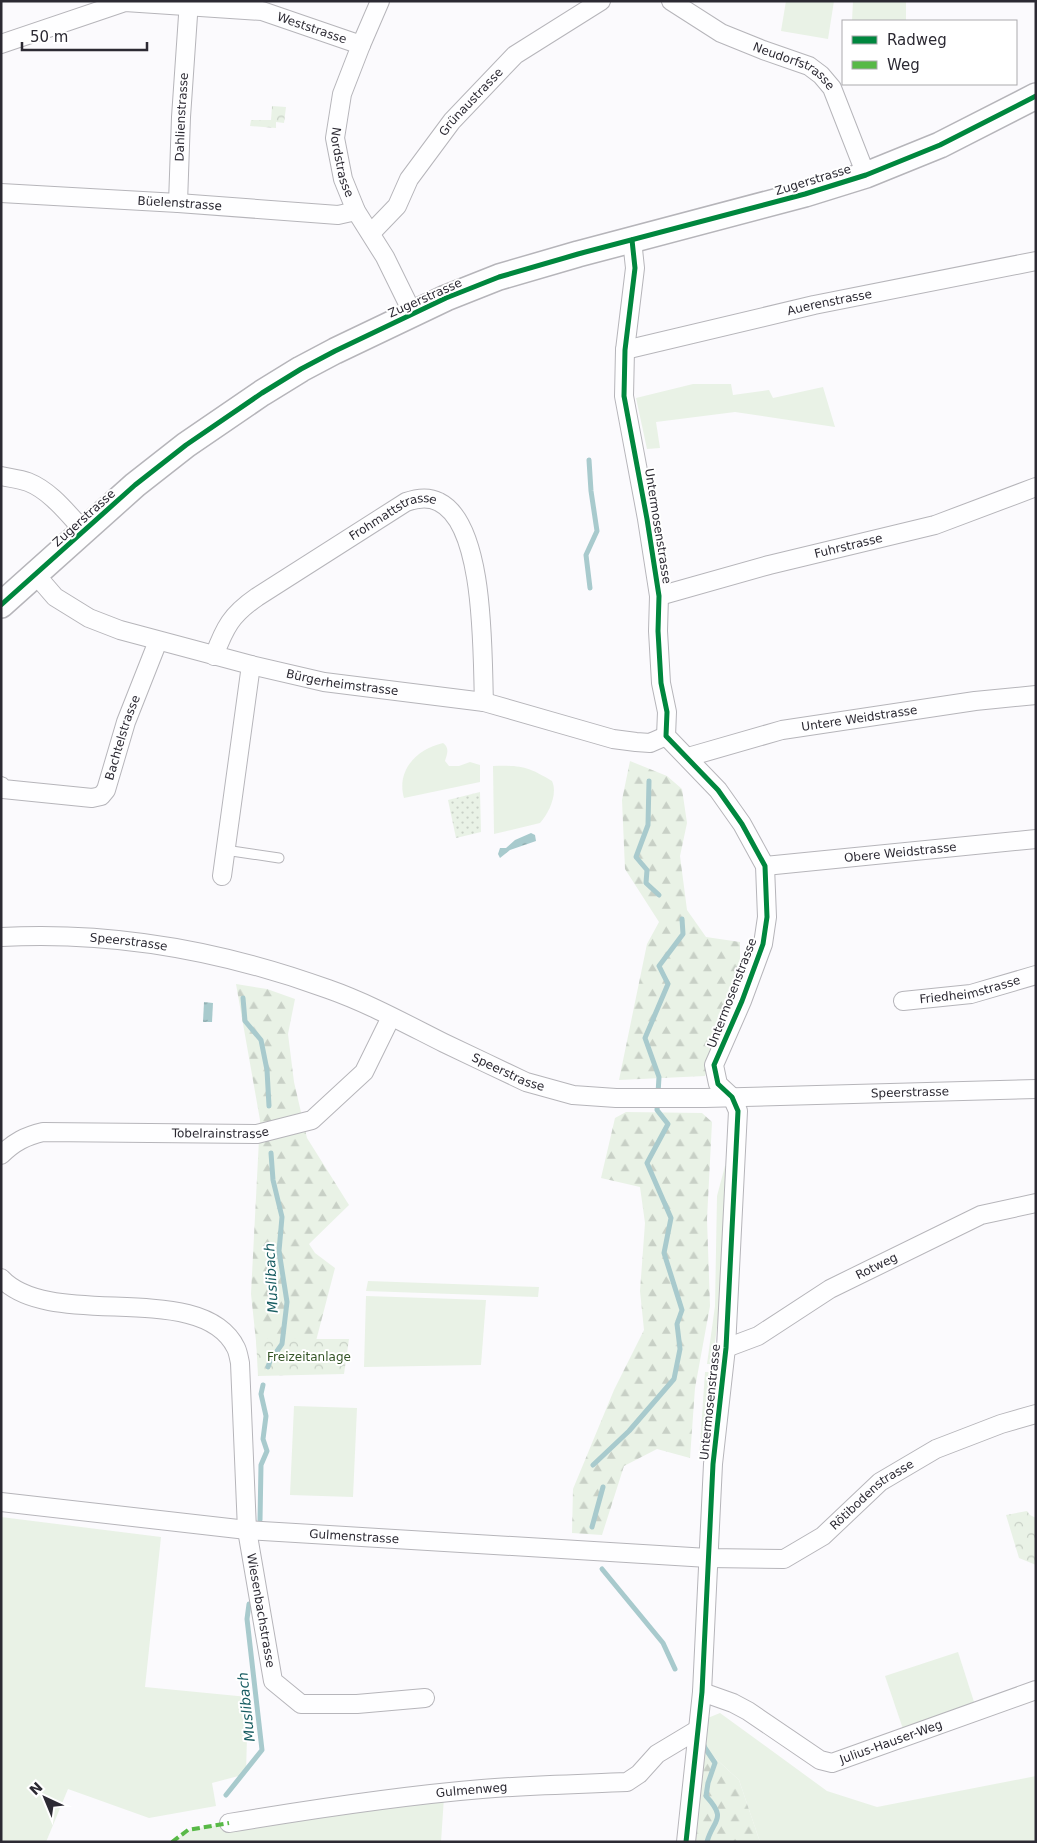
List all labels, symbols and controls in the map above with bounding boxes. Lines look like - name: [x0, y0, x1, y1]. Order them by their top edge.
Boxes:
- street label: Weststrasse: [275, 10, 349, 47]
- scale bar: [22, 20, 148, 52]
- legend: [842, 20, 1017, 85]
- text: 50 m: [30, 28, 68, 46]
- text: Radweg: [887, 31, 947, 49]
- street label: Neudorfstrasse: [751, 40, 838, 93]
- text: Weg: [887, 56, 920, 74]
- street label: Grünaustrasse: [436, 65, 506, 139]
- street label: Dahlienstrasse: [172, 72, 191, 162]
- street label: Nordstrasse: [328, 126, 357, 199]
- street label: Zugerstrasse: [773, 162, 853, 198]
- street label: Büelenstrasse: [137, 194, 223, 213]
- street label: Zugerstrasse: [386, 276, 464, 320]
- street label: Auerenstrasse: [786, 287, 873, 318]
- street label: Untermosenstrasse: [642, 467, 674, 585]
- street label: Zugerstrasse: [50, 486, 118, 550]
- street label: Frohmattstrasse: [347, 491, 439, 543]
- street label: Fuhrstrasse: [813, 531, 884, 561]
- street label: Bürgerheimstrasse: [285, 666, 399, 698]
- street label: Bachtelstrasse: [102, 693, 143, 782]
- street label: Untere Weidstrasse: [800, 703, 918, 734]
- street label: Obere Weidstrasse: [843, 840, 957, 865]
- street label: Speerstrasse: [89, 931, 169, 954]
- street label: Untermosenstrasse: [705, 936, 759, 1050]
- street label: Friedheimstrasse: [919, 973, 1022, 1006]
- street label: Speerstrasse: [469, 1050, 546, 1094]
- street label: Speerstrasse: [871, 1084, 949, 1100]
- street label: Tobelrainstrasse: [171, 1124, 270, 1141]
- water label: Muslibach: [261, 1243, 281, 1313]
- street label: Rotweg: [853, 1250, 900, 1282]
- street label: Untermosenstrasse: [697, 1343, 723, 1461]
- park label: Freizeitanlage: [267, 1350, 351, 1364]
- street label: Rötibodenstrasse: [827, 1457, 916, 1533]
- street label: Gulmenstrasse: [309, 1527, 400, 1546]
- street label: Wiesenbachstrasse: [244, 1552, 278, 1669]
- water label: Muslibach: [234, 1671, 258, 1743]
- street label: Julius-Hauser-Weg: [837, 1717, 944, 1767]
- north arrow: [20, 1773, 70, 1823]
- text: N: [26, 1779, 46, 1798]
- street label: Gulmenweg: [435, 1780, 508, 1800]

